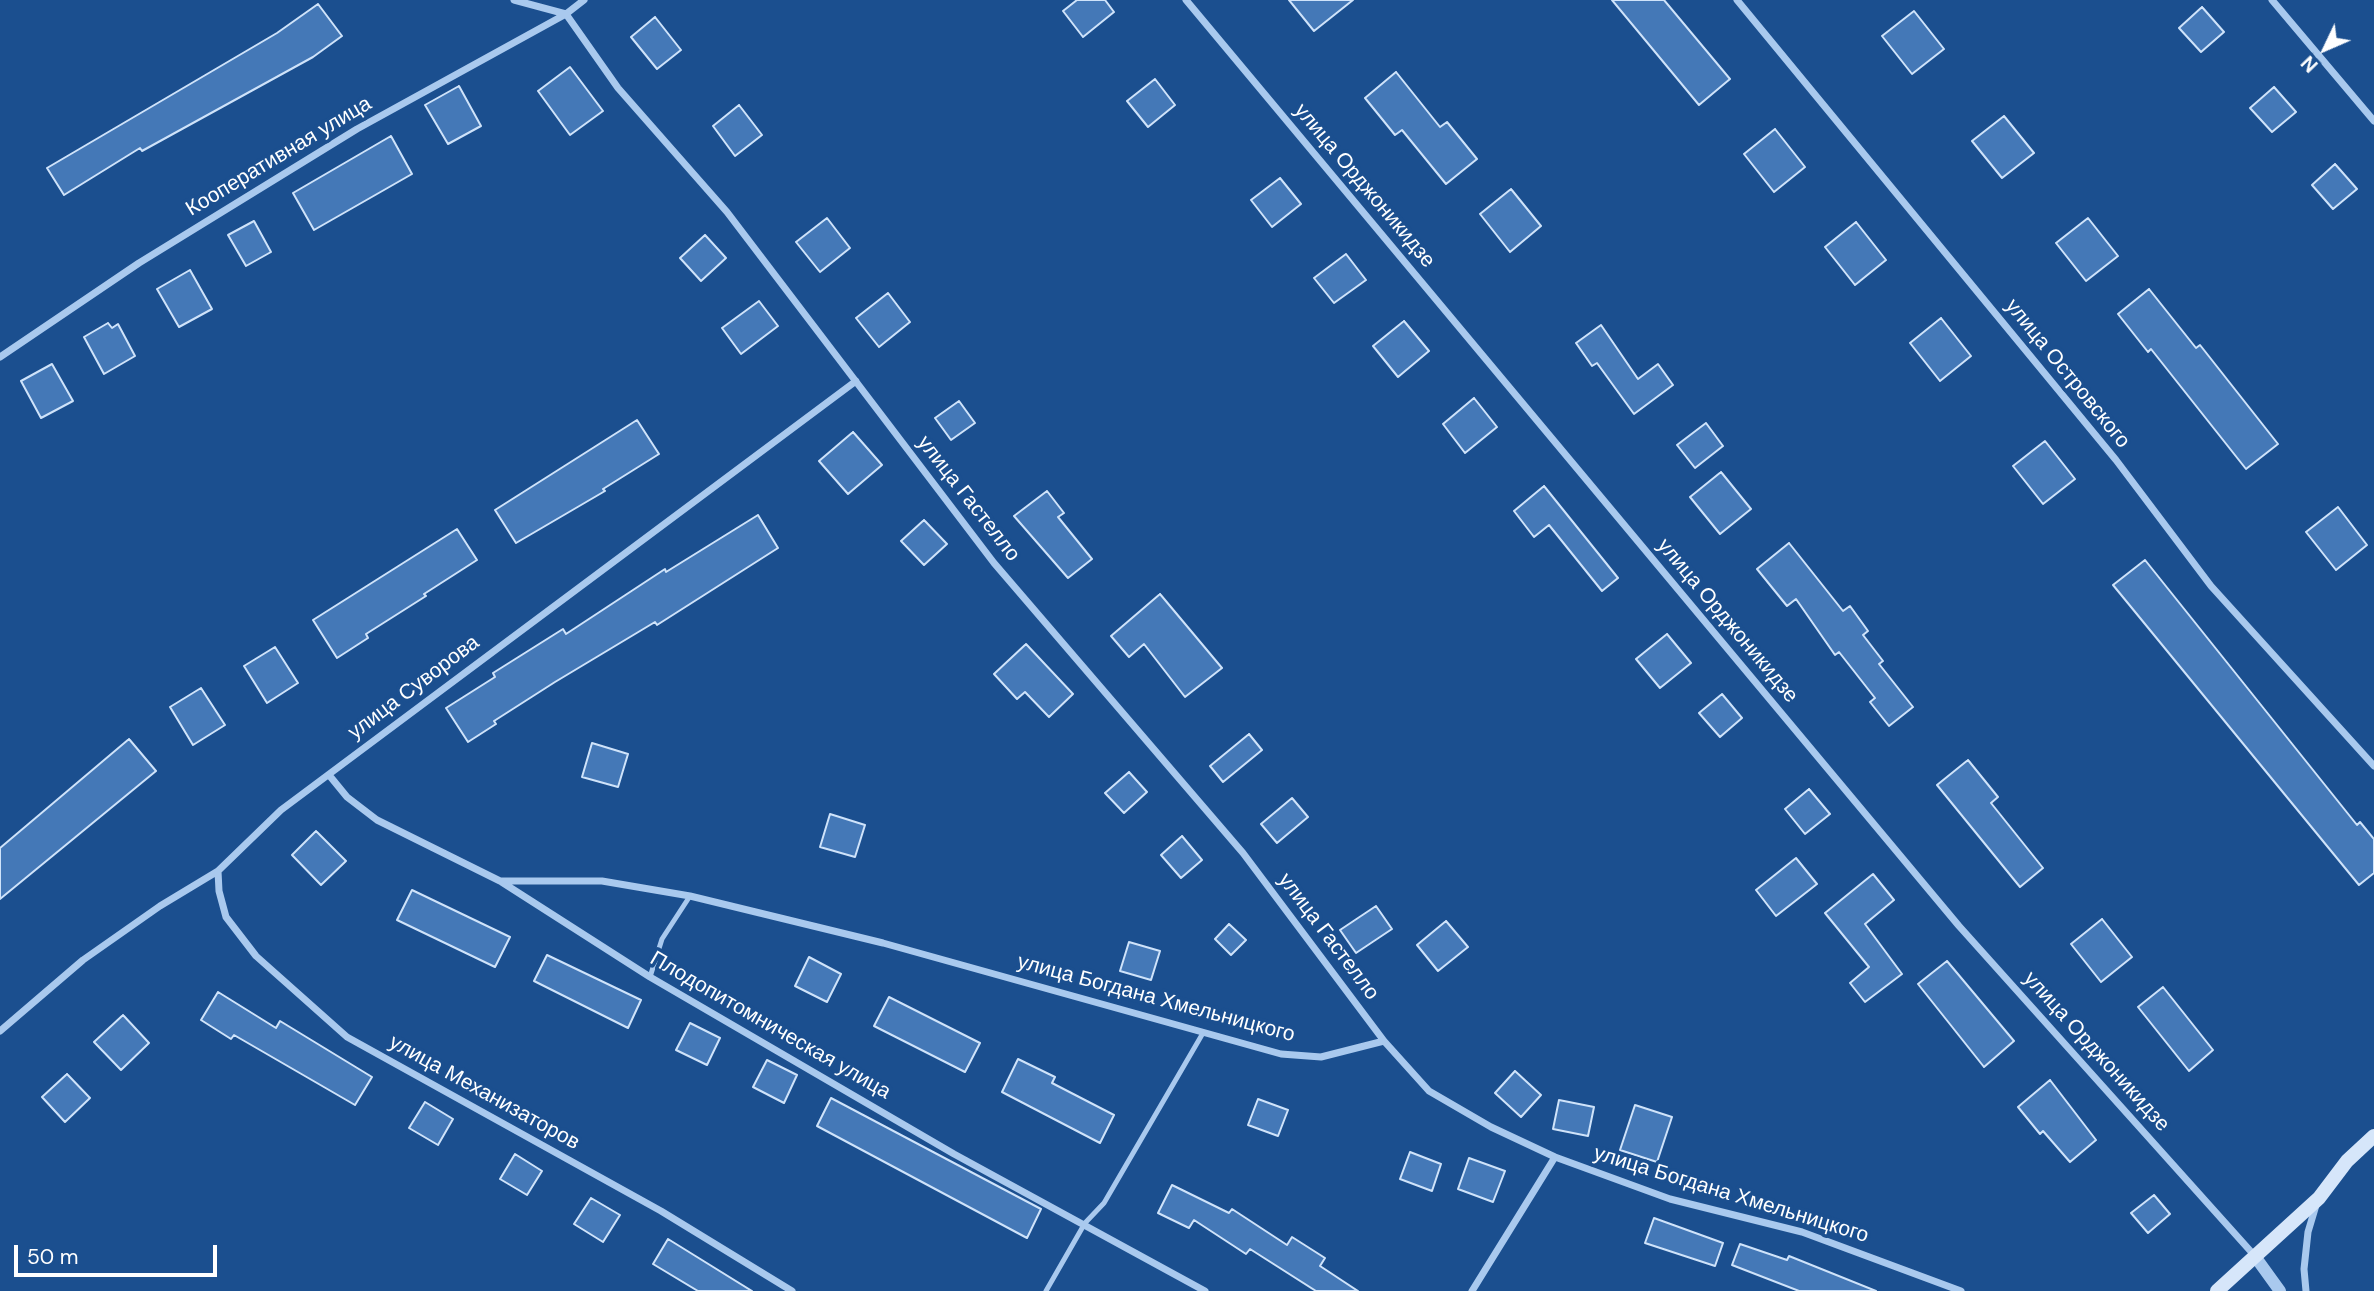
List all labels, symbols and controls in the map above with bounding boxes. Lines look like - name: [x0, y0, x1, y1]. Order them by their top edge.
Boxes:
- north arrow: [2290, 14, 2360, 84]
- text: N: [2296, 50, 2323, 78]
- street label: Кооперативная улица: [182, 92, 376, 222]
- street label: улица Орджоникидзе: [1288, 99, 1440, 273]
- street label: улица Островского: [1999, 294, 2135, 454]
- street label: улица Гастелло: [911, 431, 1025, 567]
- street label: улица Орджоникидзе: [1651, 534, 1803, 708]
- street label: улица Суворова: [344, 631, 484, 745]
- street label: улица Гастелло: [1272, 869, 1384, 1005]
- street label: Плодопитомническая улица: [645, 947, 895, 1105]
- street label: улица Богдана Хмельницкого: [1014, 950, 1298, 1048]
- street label: улица Орджоникидзе: [2018, 967, 2174, 1137]
- street label: улица Механизаторов: [384, 1030, 584, 1156]
- street label: улица Богдана Хмельницкого: [1590, 1141, 1872, 1249]
- scale bar: [18, 1232, 220, 1276]
- text: 50 m: [27, 1243, 78, 1271]

